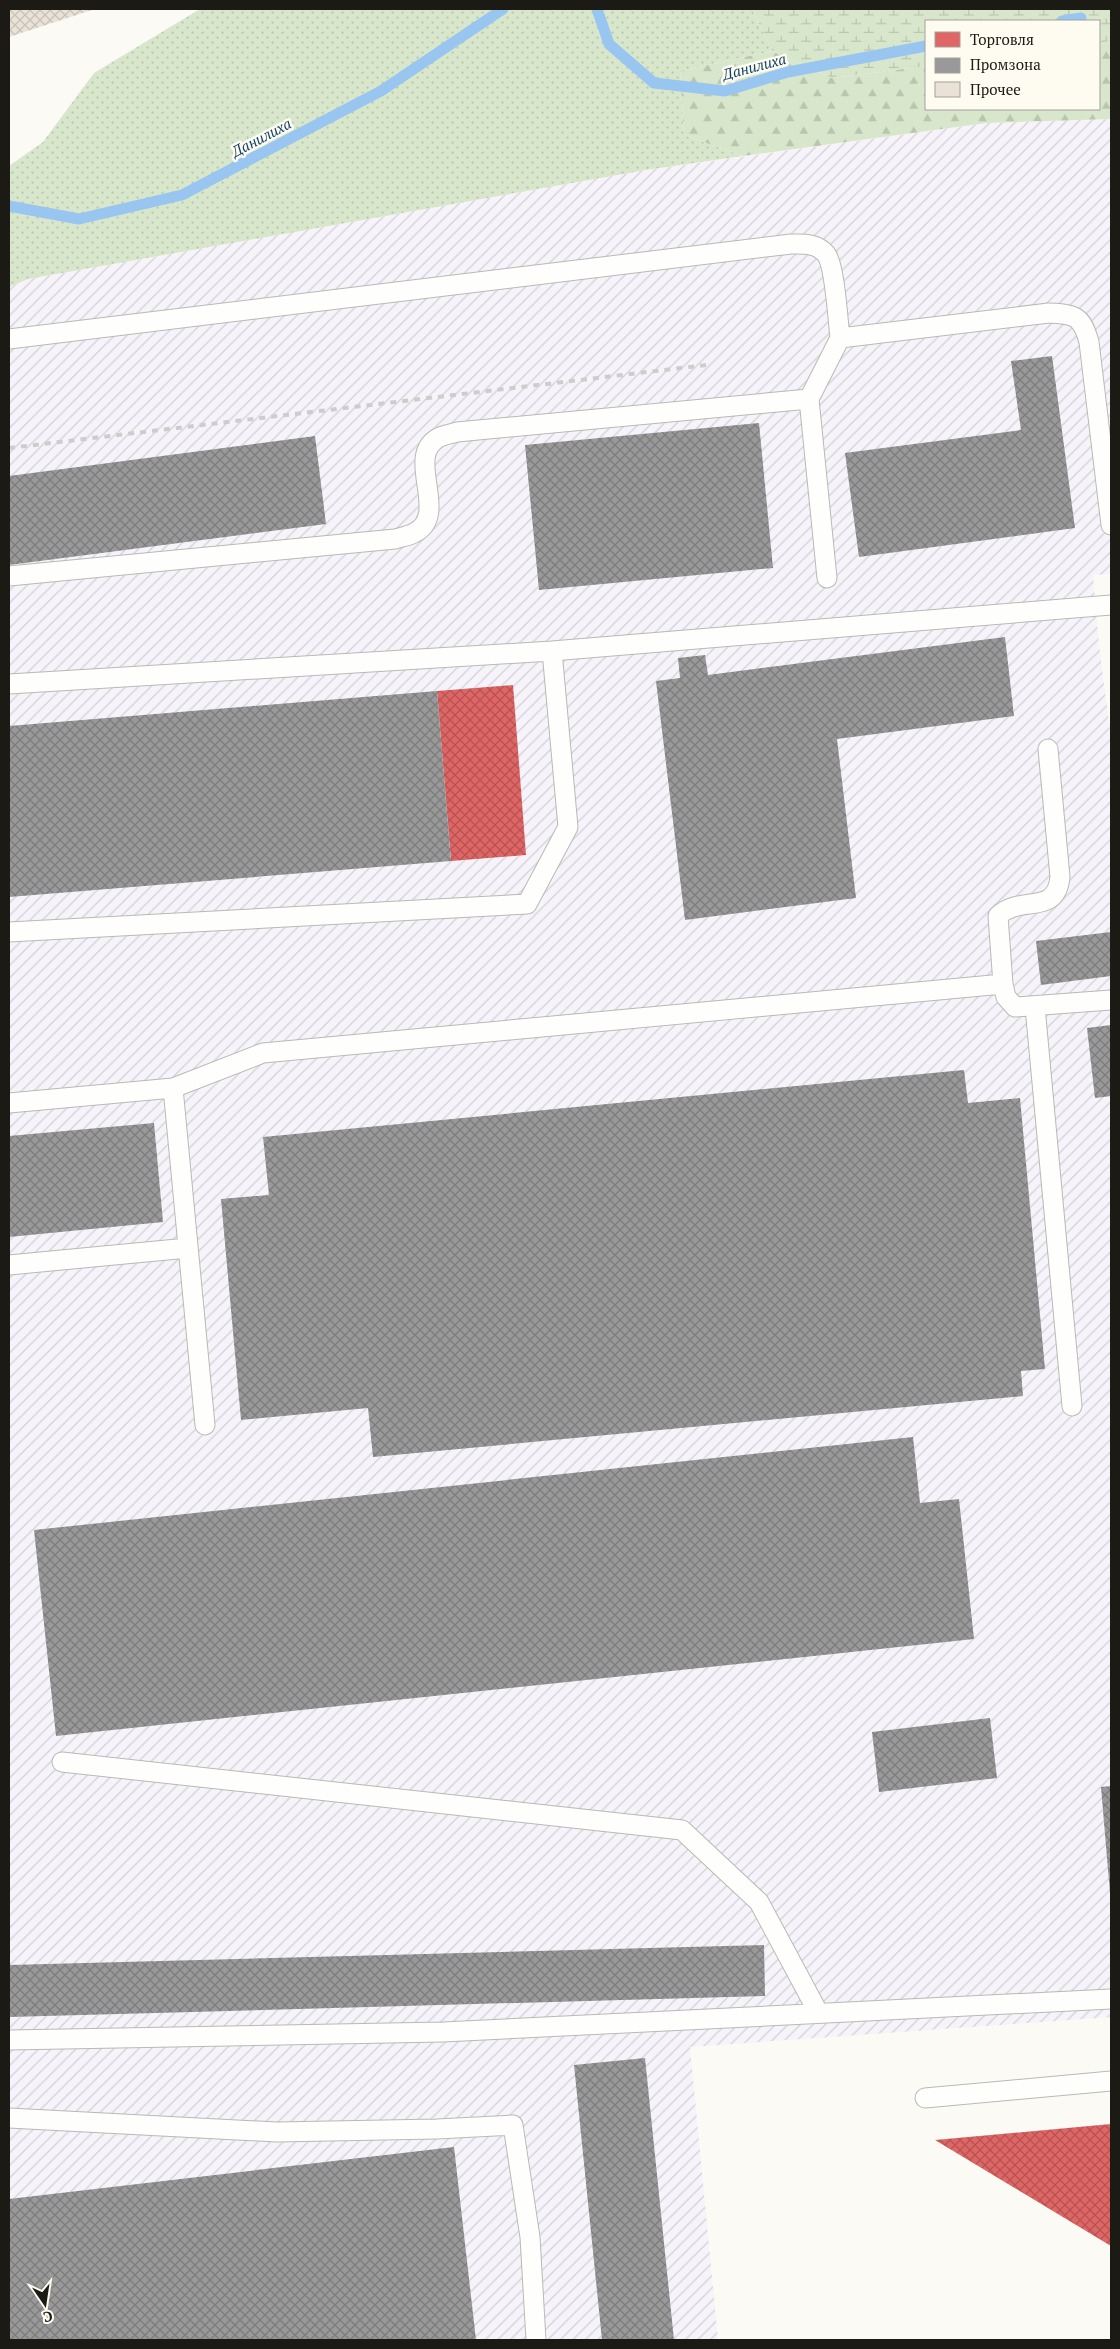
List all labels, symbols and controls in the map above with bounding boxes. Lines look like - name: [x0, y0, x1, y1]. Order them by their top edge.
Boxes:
- legend: [925, 20, 1100, 110]
- text: Торговля: [970, 29, 1034, 49]
- water label: Данилиха: [719, 48, 788, 84]
- text: Промзона: [970, 54, 1041, 74]
- text: Прочее: [970, 79, 1021, 99]
- water label: Данилиха: [227, 113, 294, 162]
- north arrow: [20, 2279, 70, 2329]
- text: С: [41, 2307, 55, 2327]

